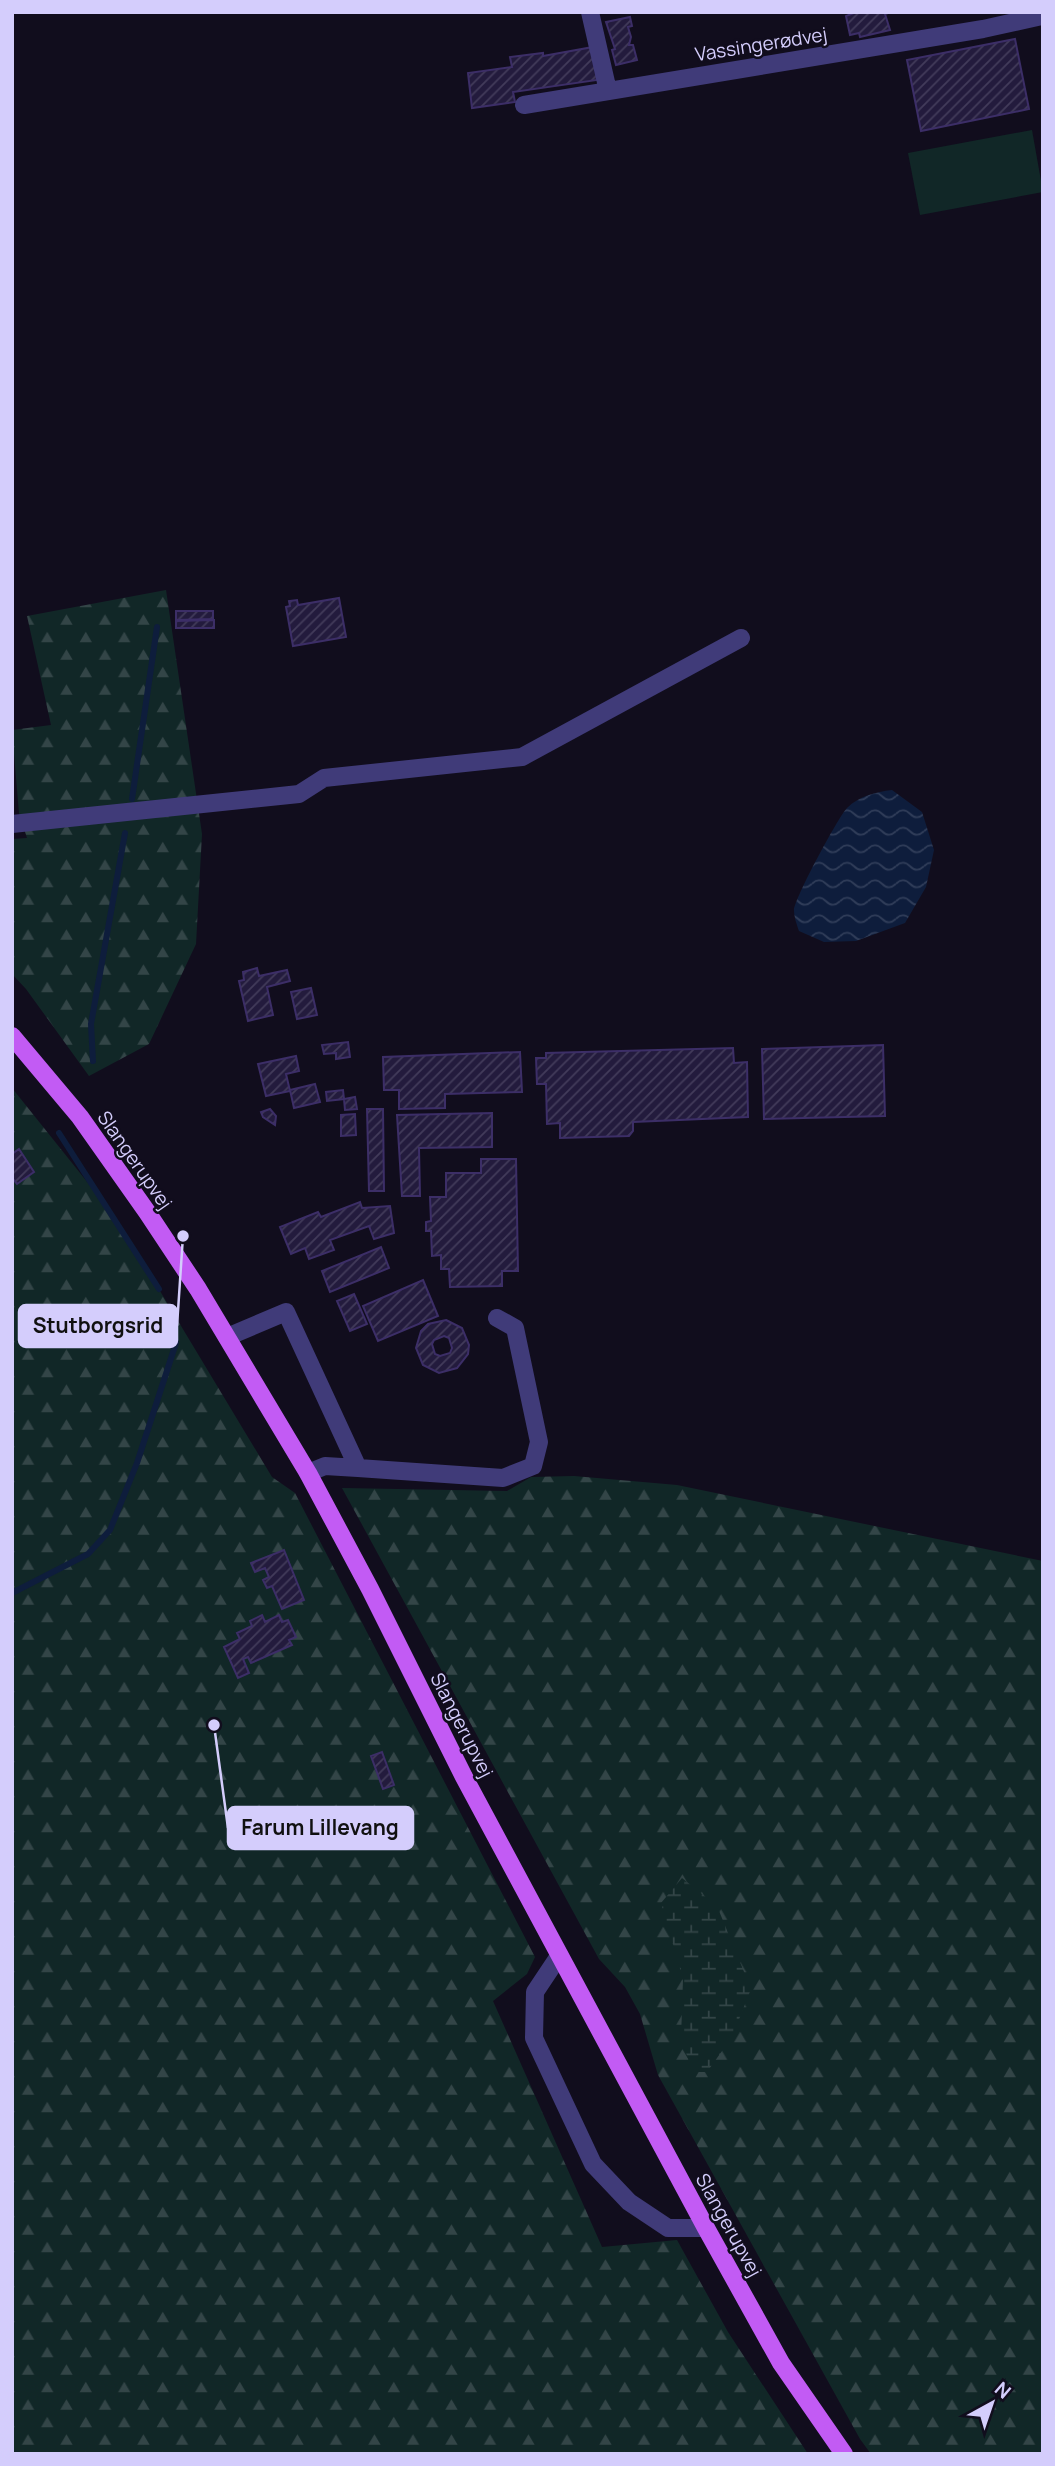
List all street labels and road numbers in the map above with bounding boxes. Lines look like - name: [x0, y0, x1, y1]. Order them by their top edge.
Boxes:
- street label: Vassingerødvej: [693, 21, 829, 67]
- street label: Slangerupvej: [92, 1106, 178, 1214]
- street label: Slangerupvej: [424, 1668, 500, 1782]
- street label: Slangerupvej: [690, 2169, 768, 2281]

